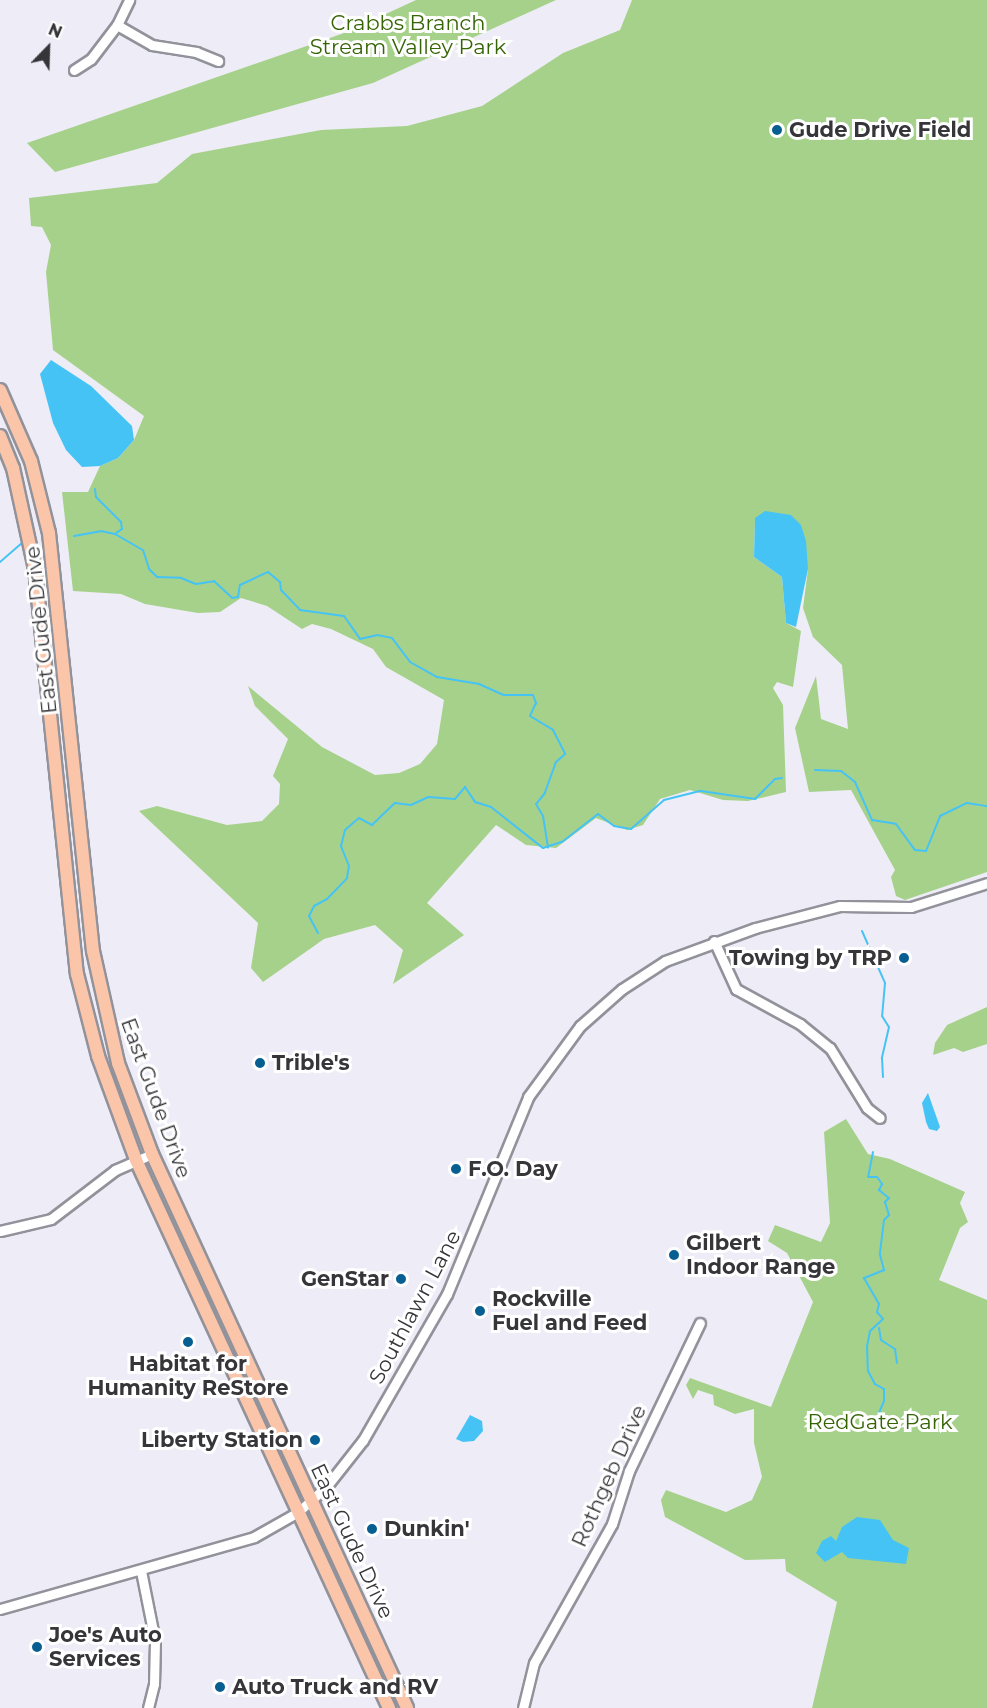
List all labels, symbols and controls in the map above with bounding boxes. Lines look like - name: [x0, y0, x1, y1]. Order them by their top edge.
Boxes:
- park label: Crabbs Branch Stream Valley Park: [310, 10, 506, 60]
- north arrow: [18, 18, 78, 78]
- text: N: [46, 20, 65, 42]
- place label: Gude Drive Field: [789, 117, 971, 143]
- marker: Gude Drive Field: [770, 123, 784, 137]
- street label: East Gude Drive: [20, 545, 62, 715]
- place label: Towing by TRP: [729, 945, 892, 971]
- marker: Towing by TRP: [897, 951, 911, 965]
- street label: East Gude Drive: [115, 1015, 197, 1181]
- place label: Trible's: [272, 1050, 350, 1076]
- marker: Trible's: [253, 1056, 267, 1070]
- place label: F.O. Day: [468, 1156, 558, 1182]
- marker: F.O. Day: [449, 1162, 463, 1176]
- street label: Southlawn Lane: [364, 1226, 466, 1388]
- place label: Gilbert Indoor Range: [686, 1230, 835, 1280]
- marker: Gilbert Indoor Range: [667, 1248, 681, 1262]
- place label: GenStar: [301, 1266, 389, 1292]
- marker: GenStar: [394, 1272, 408, 1286]
- place label: Rockville Fuel and Feed: [492, 1286, 647, 1336]
- marker: Rockville Fuel and Feed: [473, 1304, 487, 1318]
- marker: Habitat for Humanity ReStore: [181, 1335, 195, 1349]
- place label: Habitat for Humanity ReStore: [87, 1351, 289, 1401]
- street label: Rothgeb Drive: [566, 1401, 652, 1551]
- park label: RedGate Park: [807, 1409, 953, 1435]
- place label: Liberty Station: [141, 1427, 303, 1453]
- marker: Liberty Station: [308, 1433, 322, 1447]
- street label: East Gude Drive: [305, 1459, 399, 1623]
- place label: Dunkin': [384, 1516, 470, 1542]
- marker: Dunkin': [365, 1522, 379, 1536]
- place label: Joe's Auto Services: [49, 1622, 162, 1672]
- marker: Joe's Auto Services: [30, 1640, 44, 1654]
- place label: Auto Truck and RV: [232, 1674, 438, 1700]
- marker: Auto Truck and RV: [213, 1680, 227, 1694]

